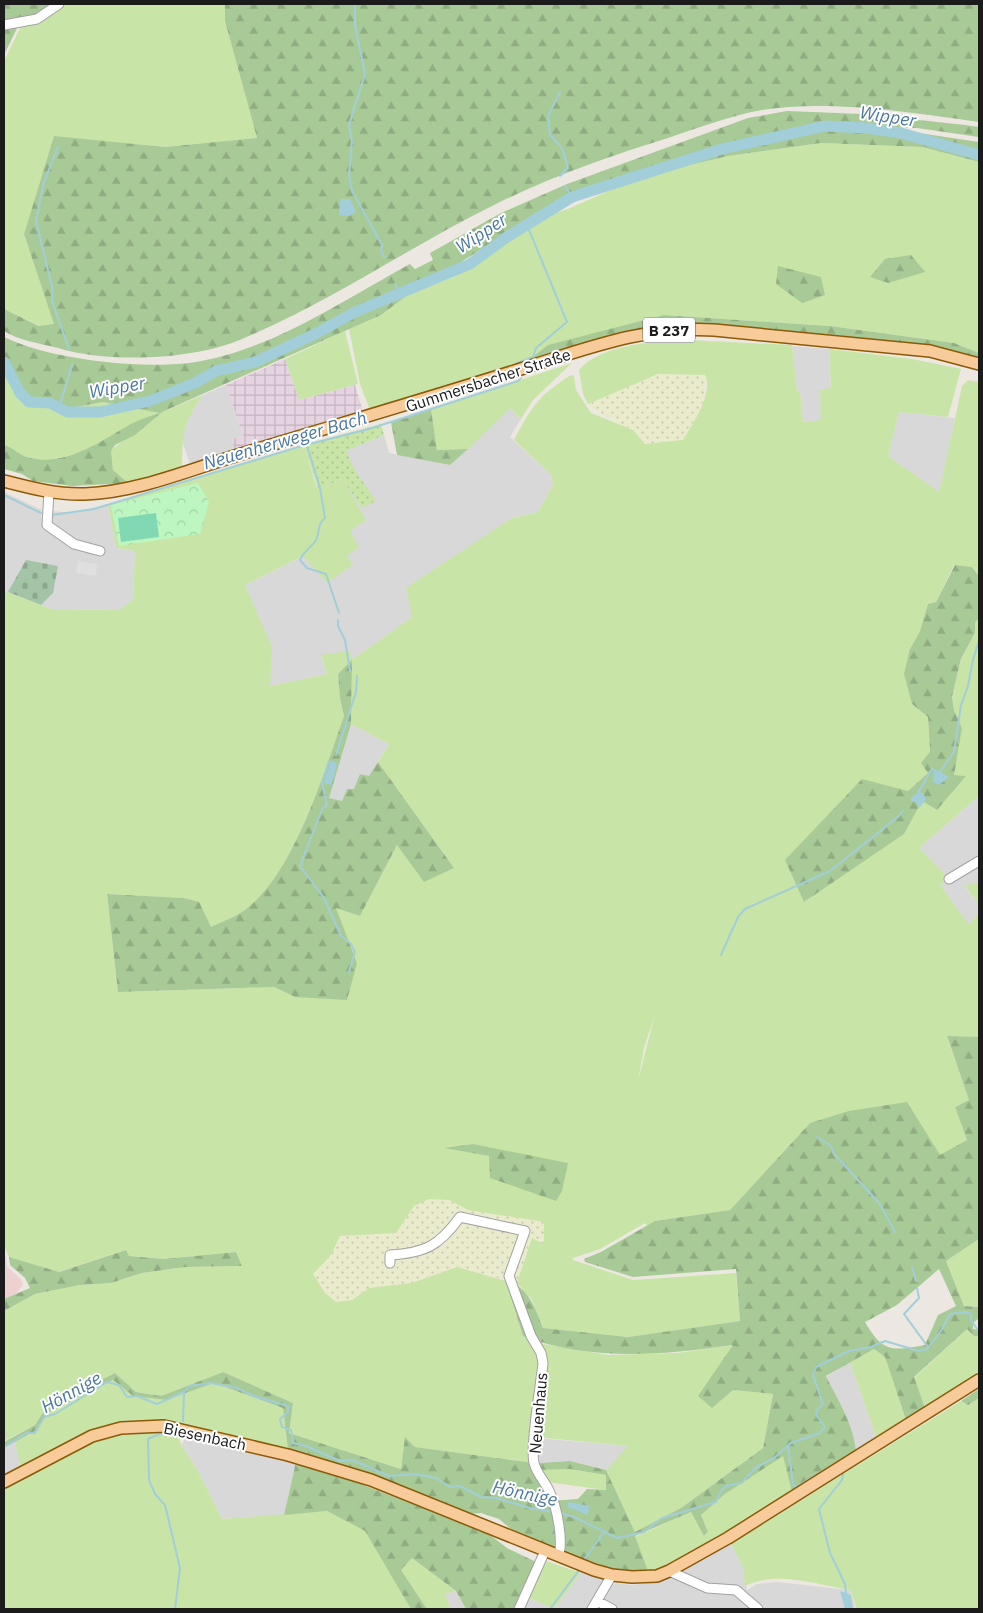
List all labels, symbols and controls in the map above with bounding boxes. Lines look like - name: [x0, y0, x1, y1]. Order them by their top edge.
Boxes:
- water label: Wipper: [858, 100, 918, 132]
- water label: Wipper: [451, 208, 511, 258]
- road number: B 237: [643, 318, 695, 342]
- street label: Gummersbacher Straße: [403, 344, 573, 416]
- water label: Wipper: [87, 371, 147, 403]
- water label: Neuenherweger Bach: [201, 406, 369, 474]
- water label: Hönnige: [37, 1366, 105, 1418]
- street label: Neuenhaus: [524, 1371, 552, 1455]
- street label: Biesenbach: [162, 1418, 248, 1454]
- water label: Hönnige: [490, 1475, 560, 1511]

